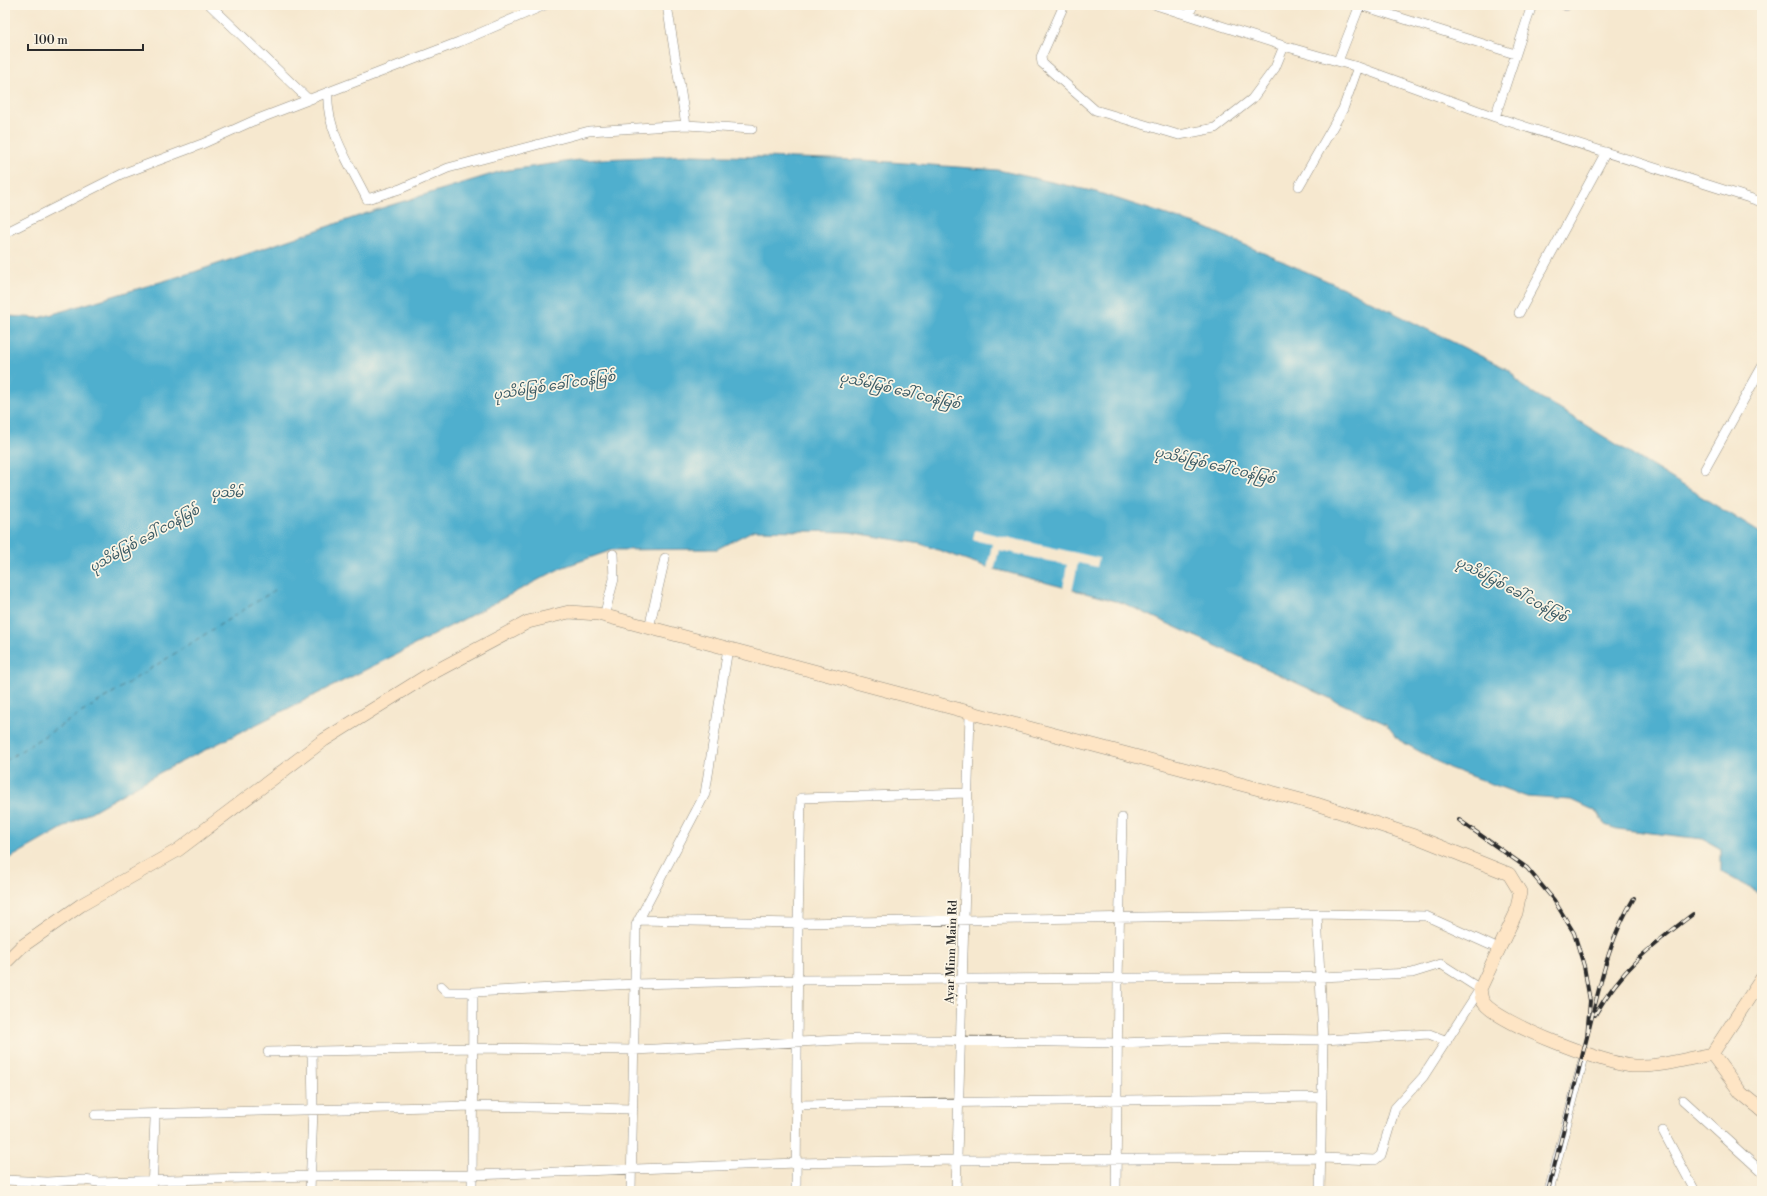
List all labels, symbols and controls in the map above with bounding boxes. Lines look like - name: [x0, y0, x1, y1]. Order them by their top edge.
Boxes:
- scale bar: [28, 26, 143, 52]
- text: 100 m: [34, 33, 68, 48]
- water label: ပုသိမ်မြစ် ခေါ် ငဝန်မြစ်: [492, 366, 618, 407]
- water label: ပုသိမ်မြစ် ခေါ် ငဝန်မြစ်: [837, 367, 964, 416]
- water label: ပုသိမ်မြစ် ခေါ် ငဝန်မြစ်: [1152, 442, 1279, 491]
- water label: ပုသိမ်: [211, 483, 245, 504]
- water label: ပုသိမ်မြစ် ခေါ် ငဝန်မြစ်: [86, 499, 205, 578]
- water label: ပုသိမ်မြစ် ခေါ် ငဝန်မြစ်: [1452, 552, 1572, 629]
- street label: Ayar Minn Main Rd: [942, 900, 961, 1005]

